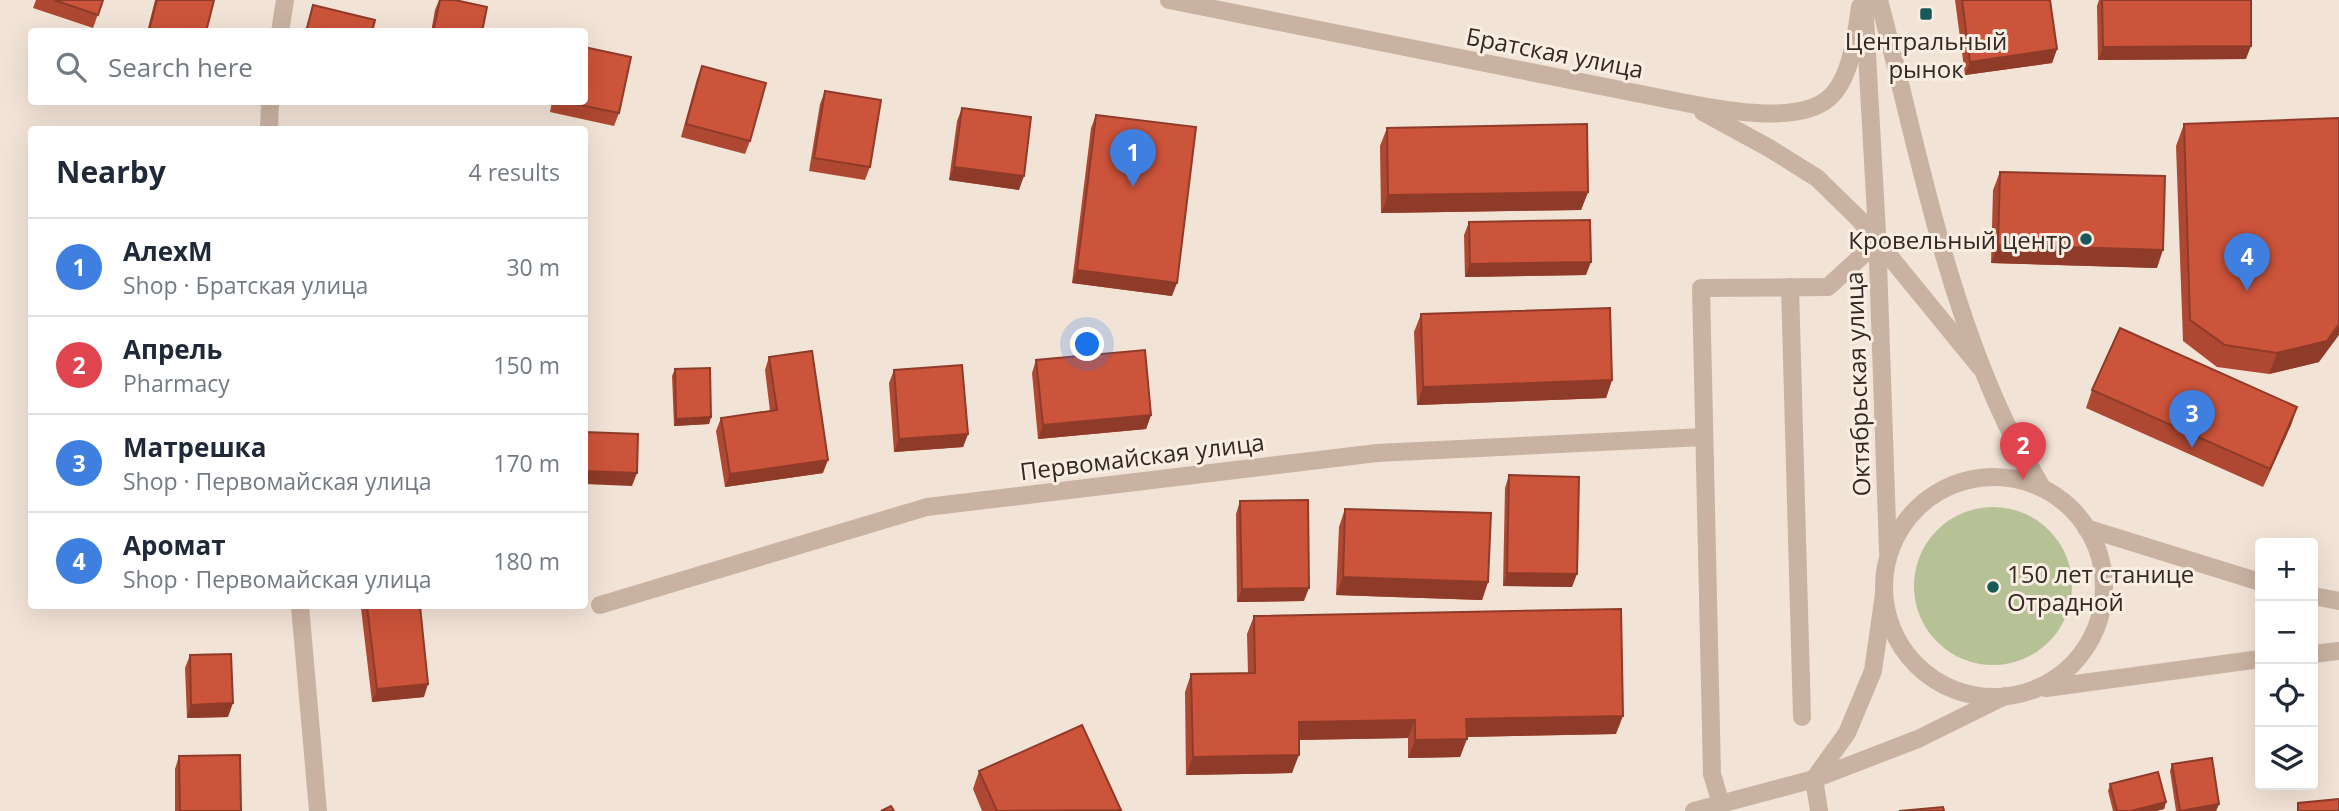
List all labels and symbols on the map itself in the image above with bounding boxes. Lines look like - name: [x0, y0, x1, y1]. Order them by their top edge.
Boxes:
- marker: Центральный рынок: [1918, 6, 1934, 22]
- street label: Братская улица: [1463, 19, 1647, 85]
- place label: Центральный рынок: [1845, 24, 2007, 85]
- pin: 1: [1110, 129, 1156, 187]
- place label: Кровельный центр: [1848, 223, 2072, 256]
- marker: Кровельный центр: [2078, 231, 2094, 247]
- pin: 4: [2224, 233, 2270, 291]
- street label: Октябрьская улица: [1837, 271, 1877, 497]
- your location: [1070, 327, 1104, 361]
- pin: 3: [2169, 390, 2215, 448]
- pin: 2: [2000, 422, 2046, 480]
- street label: Первомайская улица: [1018, 425, 1266, 487]
- place label: 150 лет станице Отрадной: [2007, 557, 2194, 618]
- marker: 150 лет станице Отрадной: [1985, 579, 2001, 595]

